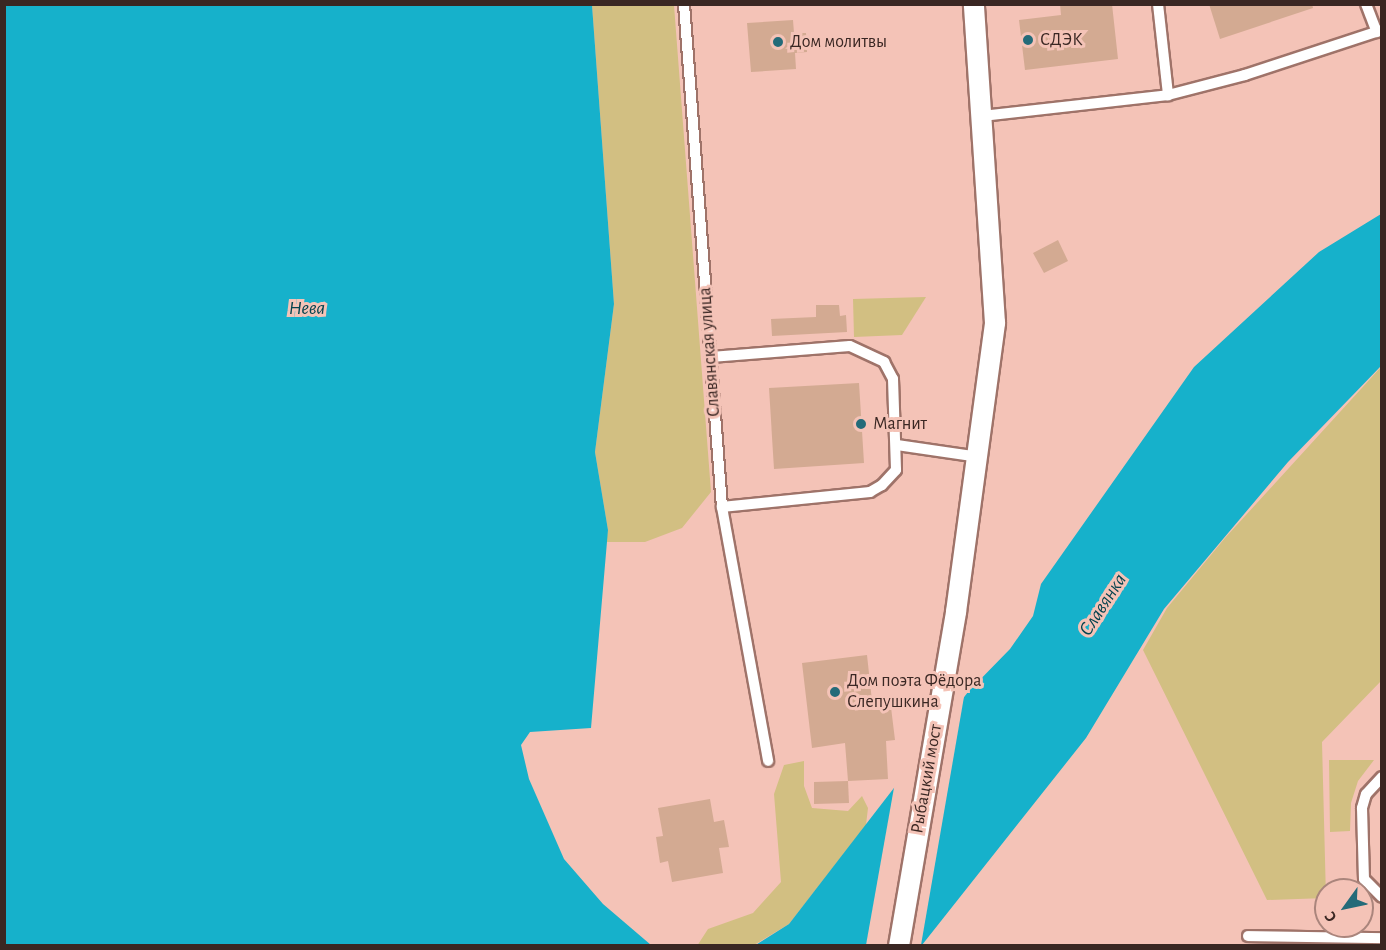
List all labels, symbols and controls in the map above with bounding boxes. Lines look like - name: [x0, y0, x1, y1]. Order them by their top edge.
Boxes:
- place label: СДЭК: [1040, 29, 1083, 51]
- place label: Дом молитвы: [790, 31, 887, 53]
- marker: СДЭК: [1021, 33, 1035, 47]
- marker: Дом молитвы: [771, 35, 785, 49]
- street label: Славянская улица: [695, 286, 725, 418]
- water label: Нева: [289, 296, 325, 320]
- place label: Магнит: [873, 413, 927, 435]
- marker: Магнит: [854, 417, 868, 431]
- water label: Славянка: [1074, 569, 1132, 641]
- place label: Дом поэта Фёдора Слепушкина: [847, 671, 981, 714]
- marker: Дом поэта Фёдора Слепушкина: [828, 685, 842, 699]
- street label: Рыбацкий мост: [907, 723, 947, 835]
- north arrow: [1314, 878, 1374, 938]
- text: С: [1321, 909, 1340, 925]

